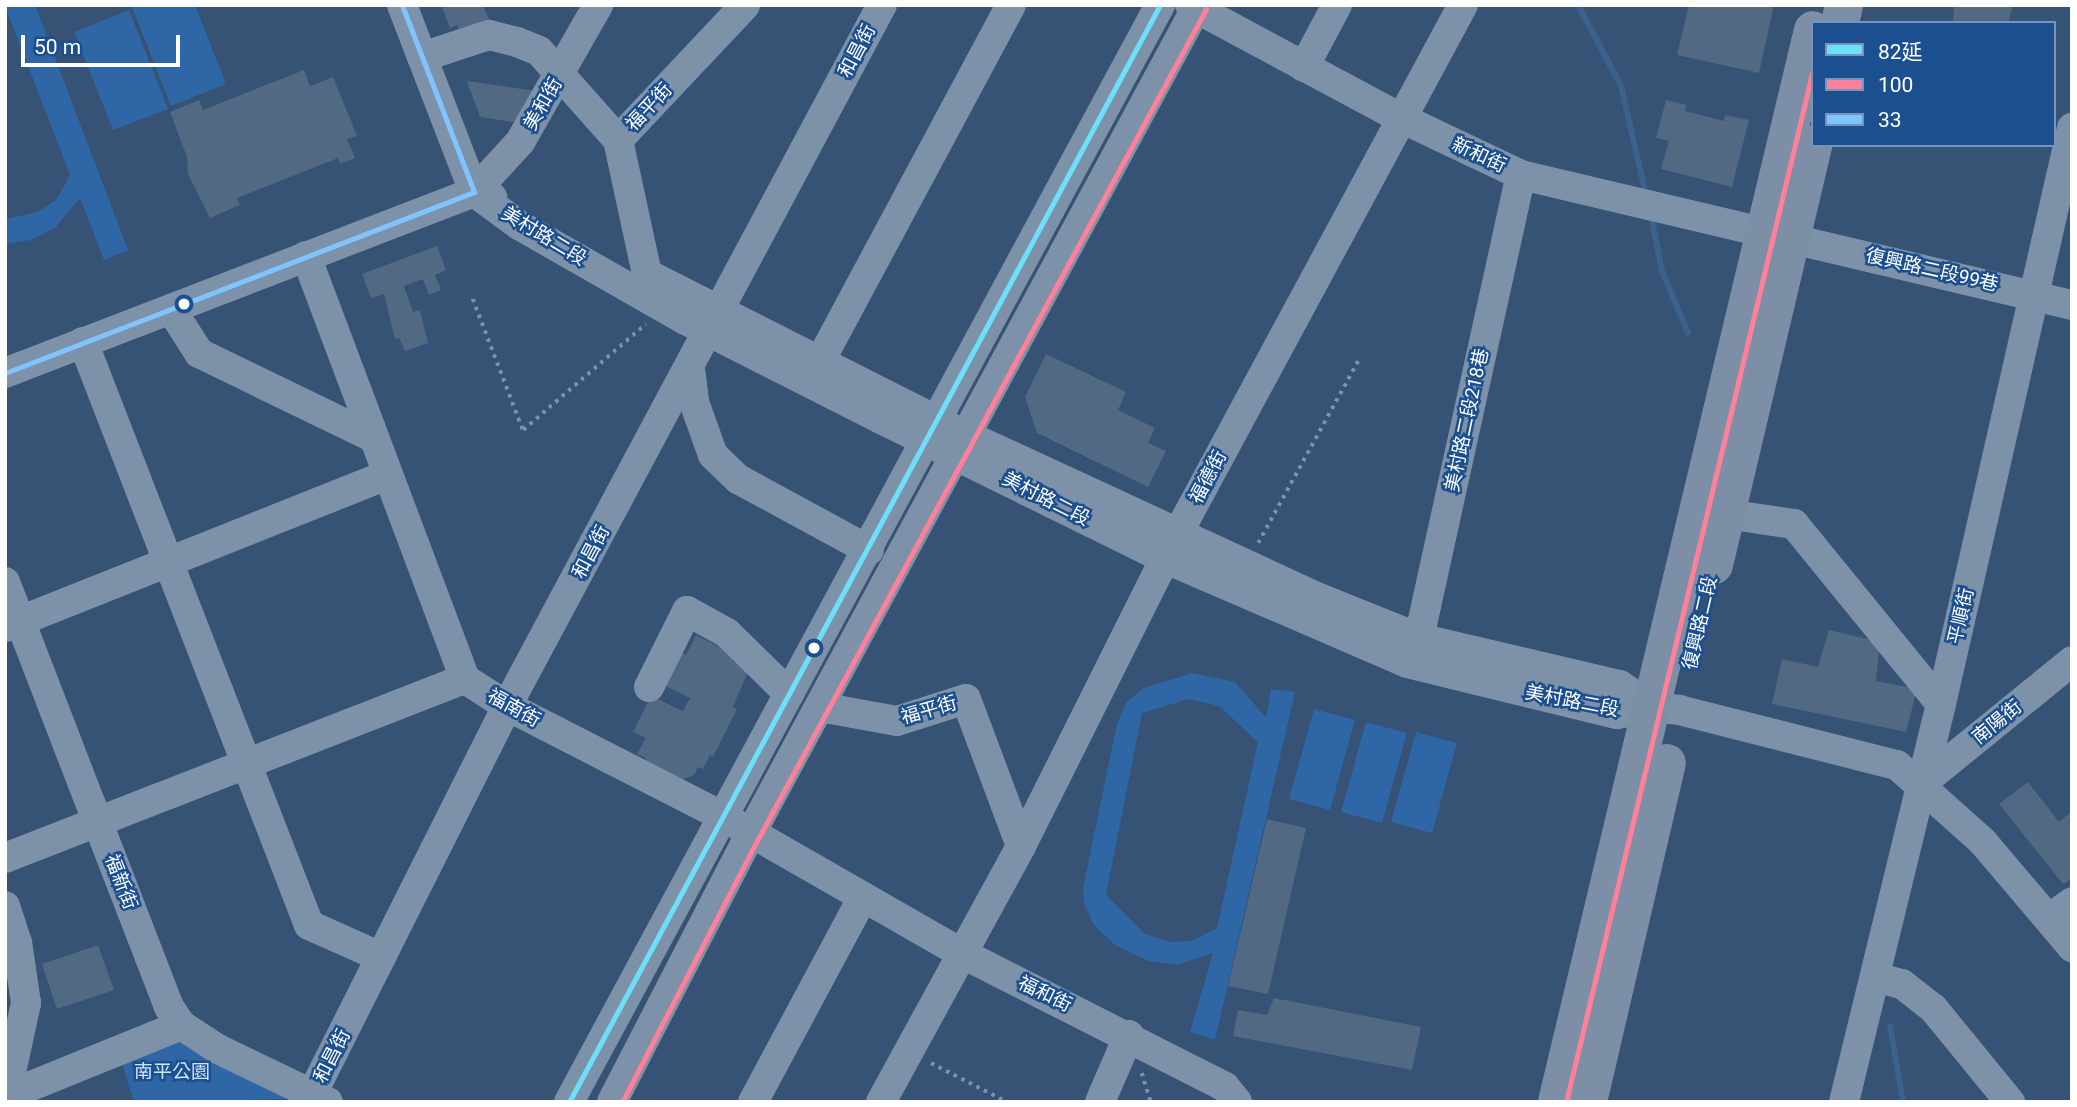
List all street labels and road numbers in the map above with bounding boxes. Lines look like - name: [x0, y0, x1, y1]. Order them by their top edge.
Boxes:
- street label: 和昌街: [834, 20, 880, 82]
- street label: 美和街: [519, 74, 567, 134]
- street label: 福平街: [621, 78, 677, 136]
- street label: 新和街: [1448, 133, 1510, 177]
- street label: 美村路二段: [497, 202, 591, 270]
- street label: 復興路二段99巷: [1863, 244, 2001, 296]
- street label: 美村路二段218巷: [1441, 346, 1493, 494]
- street label: 福德街: [1185, 446, 1231, 508]
- street label: 美村路二段: [999, 467, 1093, 531]
- street label: 和昌街: [568, 521, 614, 583]
- street label: 復興路二段: [1678, 574, 1722, 672]
- street label: 平順街: [1943, 586, 1979, 646]
- street label: 美村路二段: [1523, 681, 1621, 721]
- street label: 福南街: [484, 684, 544, 732]
- street label: 福平街: [898, 691, 960, 729]
- street label: 南陽街: [1968, 695, 2026, 749]
- street label: 福新街: [100, 851, 142, 913]
- street label: 福和街: [1014, 971, 1076, 1017]
- street label: 和昌街: [309, 1025, 355, 1087]

